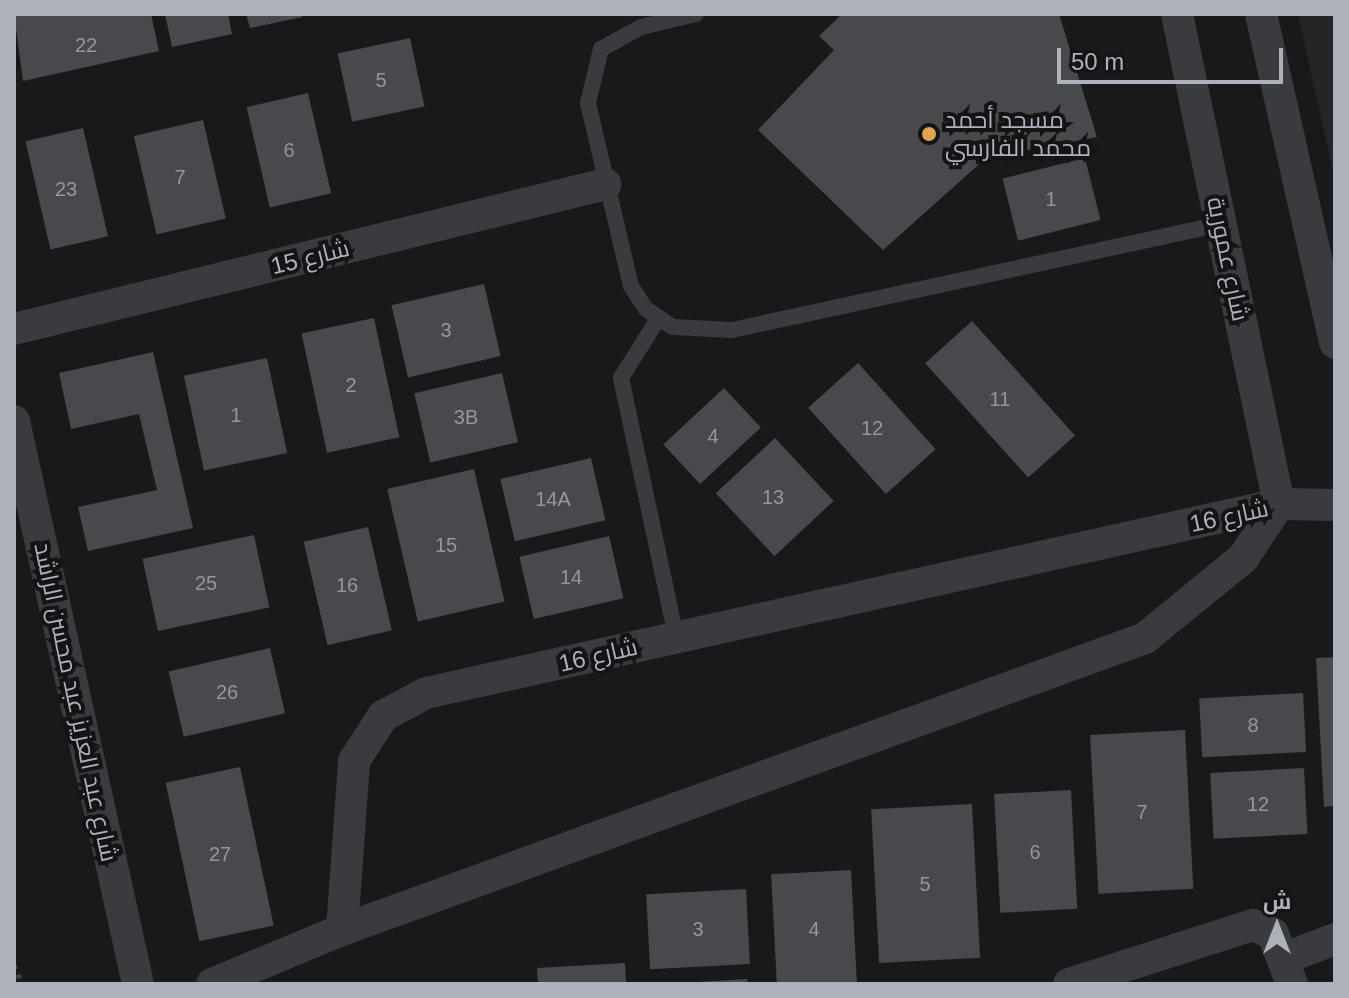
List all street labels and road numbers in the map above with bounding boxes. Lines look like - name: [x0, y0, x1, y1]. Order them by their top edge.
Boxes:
- street label: شارع عمورية: [1201, 194, 1255, 324]
- street label: شارع 15: [268, 233, 352, 281]
- street label: شارع 16: [1187, 494, 1271, 538]
- street label: شارع عبد العزيز عبد محسن الراشد: [28, 540, 124, 864]
- street label: شارع 16: [556, 632, 640, 678]

